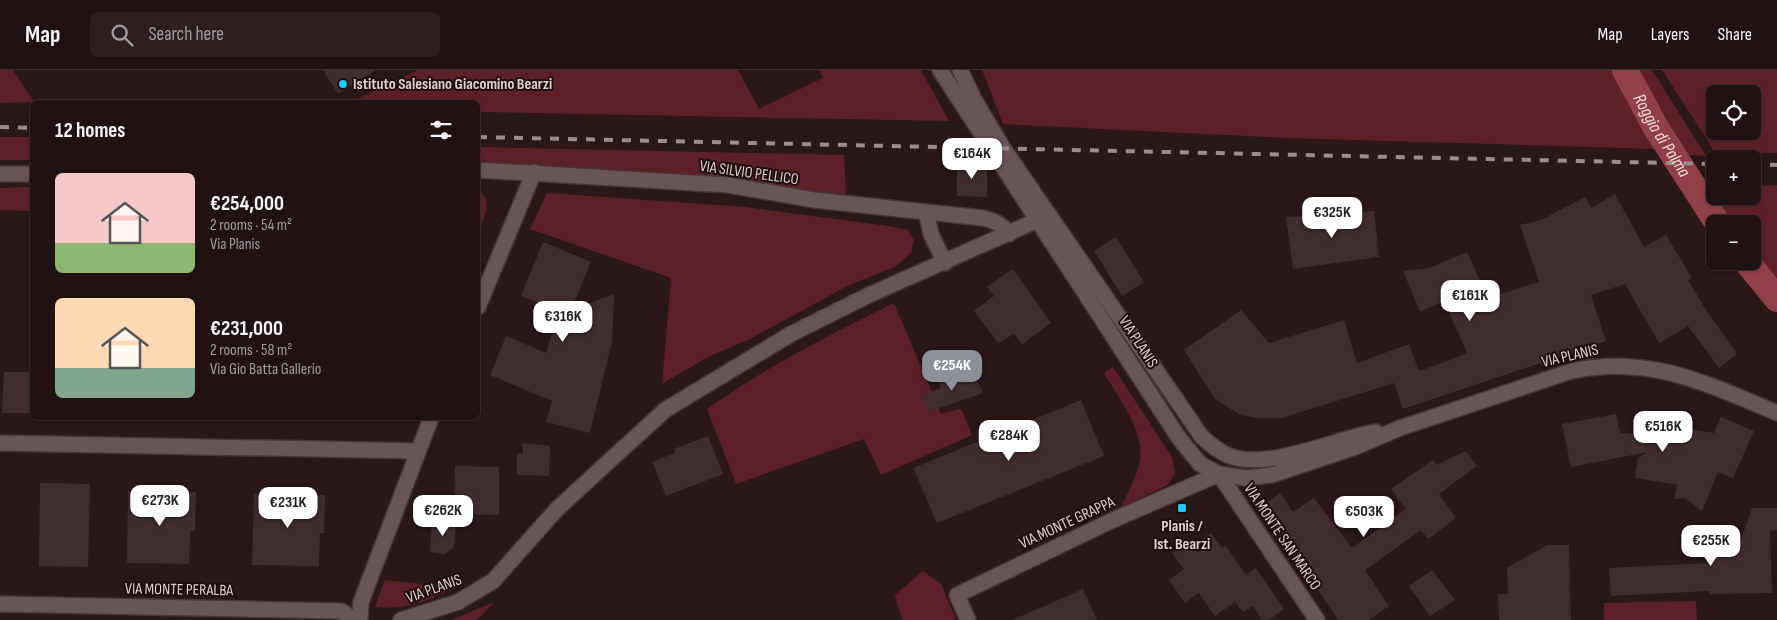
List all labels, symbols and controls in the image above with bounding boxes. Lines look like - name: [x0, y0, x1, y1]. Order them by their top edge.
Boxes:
- search box: [90, 12, 440, 57]
- text: Map: [25, 20, 60, 49]
- icon: search: [108, 21, 136, 49]
- text: Search here: [148, 23, 224, 46]
- text: Map: [1598, 24, 1623, 45]
- text: Layers: [1651, 24, 1690, 45]
- text: Share: [1718, 24, 1752, 45]
- place label: Istituto Salesiano Giacomino Bearzi: [353, 75, 552, 94]
- marker: Istituto Salesiano Giacomino Bearzi: [337, 78, 349, 90]
- map controls: [1706, 85, 1761, 270]
- button: locate: [1706, 85, 1761, 140]
- water label: Roggia di Palma: [1629, 90, 1696, 181]
- icon: filters: [427, 116, 455, 144]
- text: 12 homes: [55, 118, 125, 143]
- pin: €164K: [937, 138, 1007, 180]
- text: €164K: [953, 144, 991, 163]
- button: +: [1706, 150, 1761, 205]
- street label: VIA SILVIO PELLICO: [698, 157, 800, 189]
- text: €254,000: [210, 191, 284, 216]
- icon: home: [95, 193, 155, 253]
- pin: €325K: [1297, 196, 1367, 239]
- text: €325K: [1313, 203, 1351, 222]
- button: −: [1706, 215, 1761, 270]
- text: 2 rooms · 54 m²: [210, 216, 292, 235]
- text: Via Planis: [210, 235, 260, 254]
- pin: €161K: [1435, 280, 1505, 322]
- text: €161K: [1452, 286, 1488, 305]
- pin: €316K: [528, 300, 598, 343]
- text: €316K: [544, 307, 582, 326]
- street label: VIA PLANIS: [1114, 313, 1162, 372]
- text: €231,000: [210, 316, 283, 341]
- icon: home: [95, 318, 155, 378]
- street label: VIA PLANIS: [1540, 340, 1600, 372]
- text: 2 rooms · 58 m²: [210, 341, 292, 360]
- pin: €254K: [917, 350, 987, 392]
- text: €254K: [933, 356, 971, 375]
- text: Via Gio Batta Gallerio: [210, 360, 321, 379]
- pin: €516K: [1628, 410, 1698, 453]
- text: €516K: [1644, 417, 1682, 436]
- pin: €284K: [974, 420, 1044, 462]
- text: €284K: [990, 426, 1028, 445]
- street label: VIA MONTE SAN MARCO: [1239, 480, 1325, 594]
- pin: €273K: [125, 484, 195, 527]
- pin: €231K: [253, 486, 323, 529]
- text: €273K: [141, 491, 179, 510]
- text: €231K: [270, 493, 306, 512]
- street label: VIA MONTE GRAPPA: [1016, 493, 1118, 553]
- pin: €262K: [408, 494, 478, 537]
- pin: €503K: [1329, 496, 1399, 538]
- text: €262K: [424, 501, 462, 520]
- marker: Planis / Ist. Bearzi: [1176, 502, 1188, 514]
- text: €503K: [1345, 502, 1383, 521]
- place label: Planis / Ist. Bearzi: [1154, 517, 1210, 554]
- pin: €255K: [1676, 524, 1746, 567]
- text: €255K: [1692, 531, 1730, 550]
- street label: VIA PLANIS: [404, 570, 465, 608]
- street label: VIA MONTE PERALBA: [125, 580, 233, 600]

